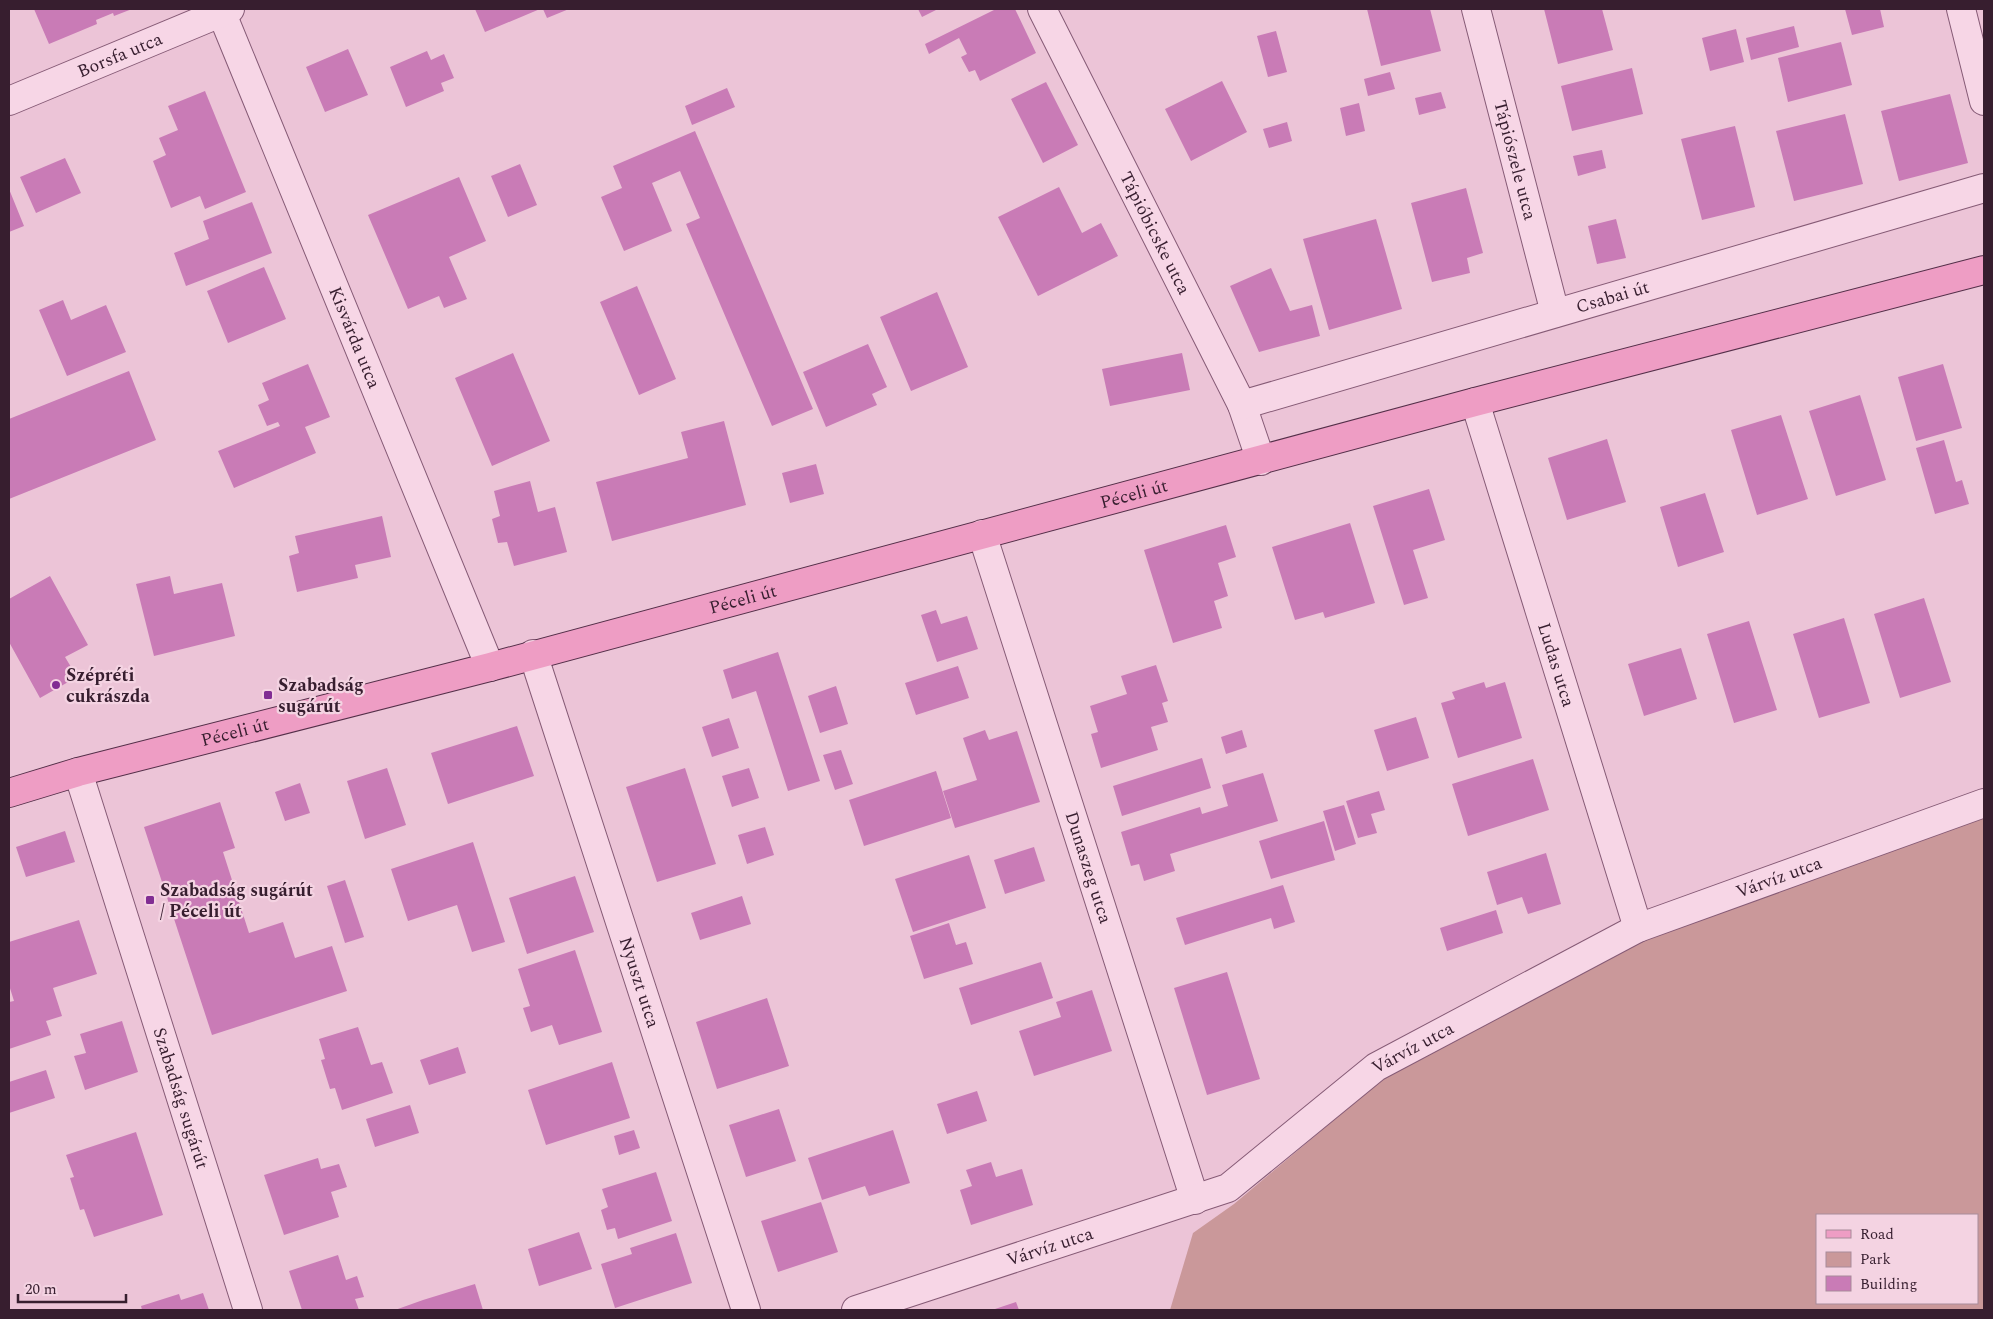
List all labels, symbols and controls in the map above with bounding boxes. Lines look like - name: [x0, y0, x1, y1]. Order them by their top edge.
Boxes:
- street label: Borsfa utca: [73, 25, 167, 85]
- street label: Tápiószele utca: [1487, 97, 1544, 223]
- street label: Tápióbicske utca: [1113, 167, 1198, 299]
- street label: Csabai út: [1573, 273, 1652, 320]
- street label: Kisvárda utca: [322, 282, 388, 393]
- street label: Péceli út: [1097, 472, 1171, 516]
- street label: Péceli út: [706, 577, 780, 621]
- street label: Ludas utca: [1531, 619, 1582, 710]
- place label: Szépréti cukrászda: [66, 662, 150, 710]
- place label: Szabadság sugárút: [278, 672, 364, 720]
- marker: Szépréti cukrászda: [50, 679, 62, 691]
- marker: Szabadság sugárút: [262, 689, 274, 701]
- street label: Péceli út: [198, 710, 272, 754]
- street label: Dunaszeg utca: [1058, 808, 1119, 927]
- street label: Várvíz utca: [1732, 849, 1826, 905]
- place label: Szabadság sugárút / Péceli út: [160, 877, 313, 925]
- marker: Szabadság sugárút / Péceli út: [144, 894, 156, 906]
- street label: Nyuszt utca: [612, 933, 667, 1031]
- street label: Várvíz utca: [1367, 1015, 1459, 1081]
- street label: Szabadság sugárút: [146, 1024, 216, 1172]
- legend: [1816, 1214, 1978, 1304]
- street label: Várvíz utca: [1003, 1220, 1097, 1273]
- text: Road: [1860, 1223, 1894, 1246]
- text: Park: [1860, 1248, 1891, 1271]
- scale bar: [18, 1272, 125, 1304]
- text: Building: [1860, 1273, 1917, 1296]
- text: 20 m: [25, 1278, 57, 1301]

